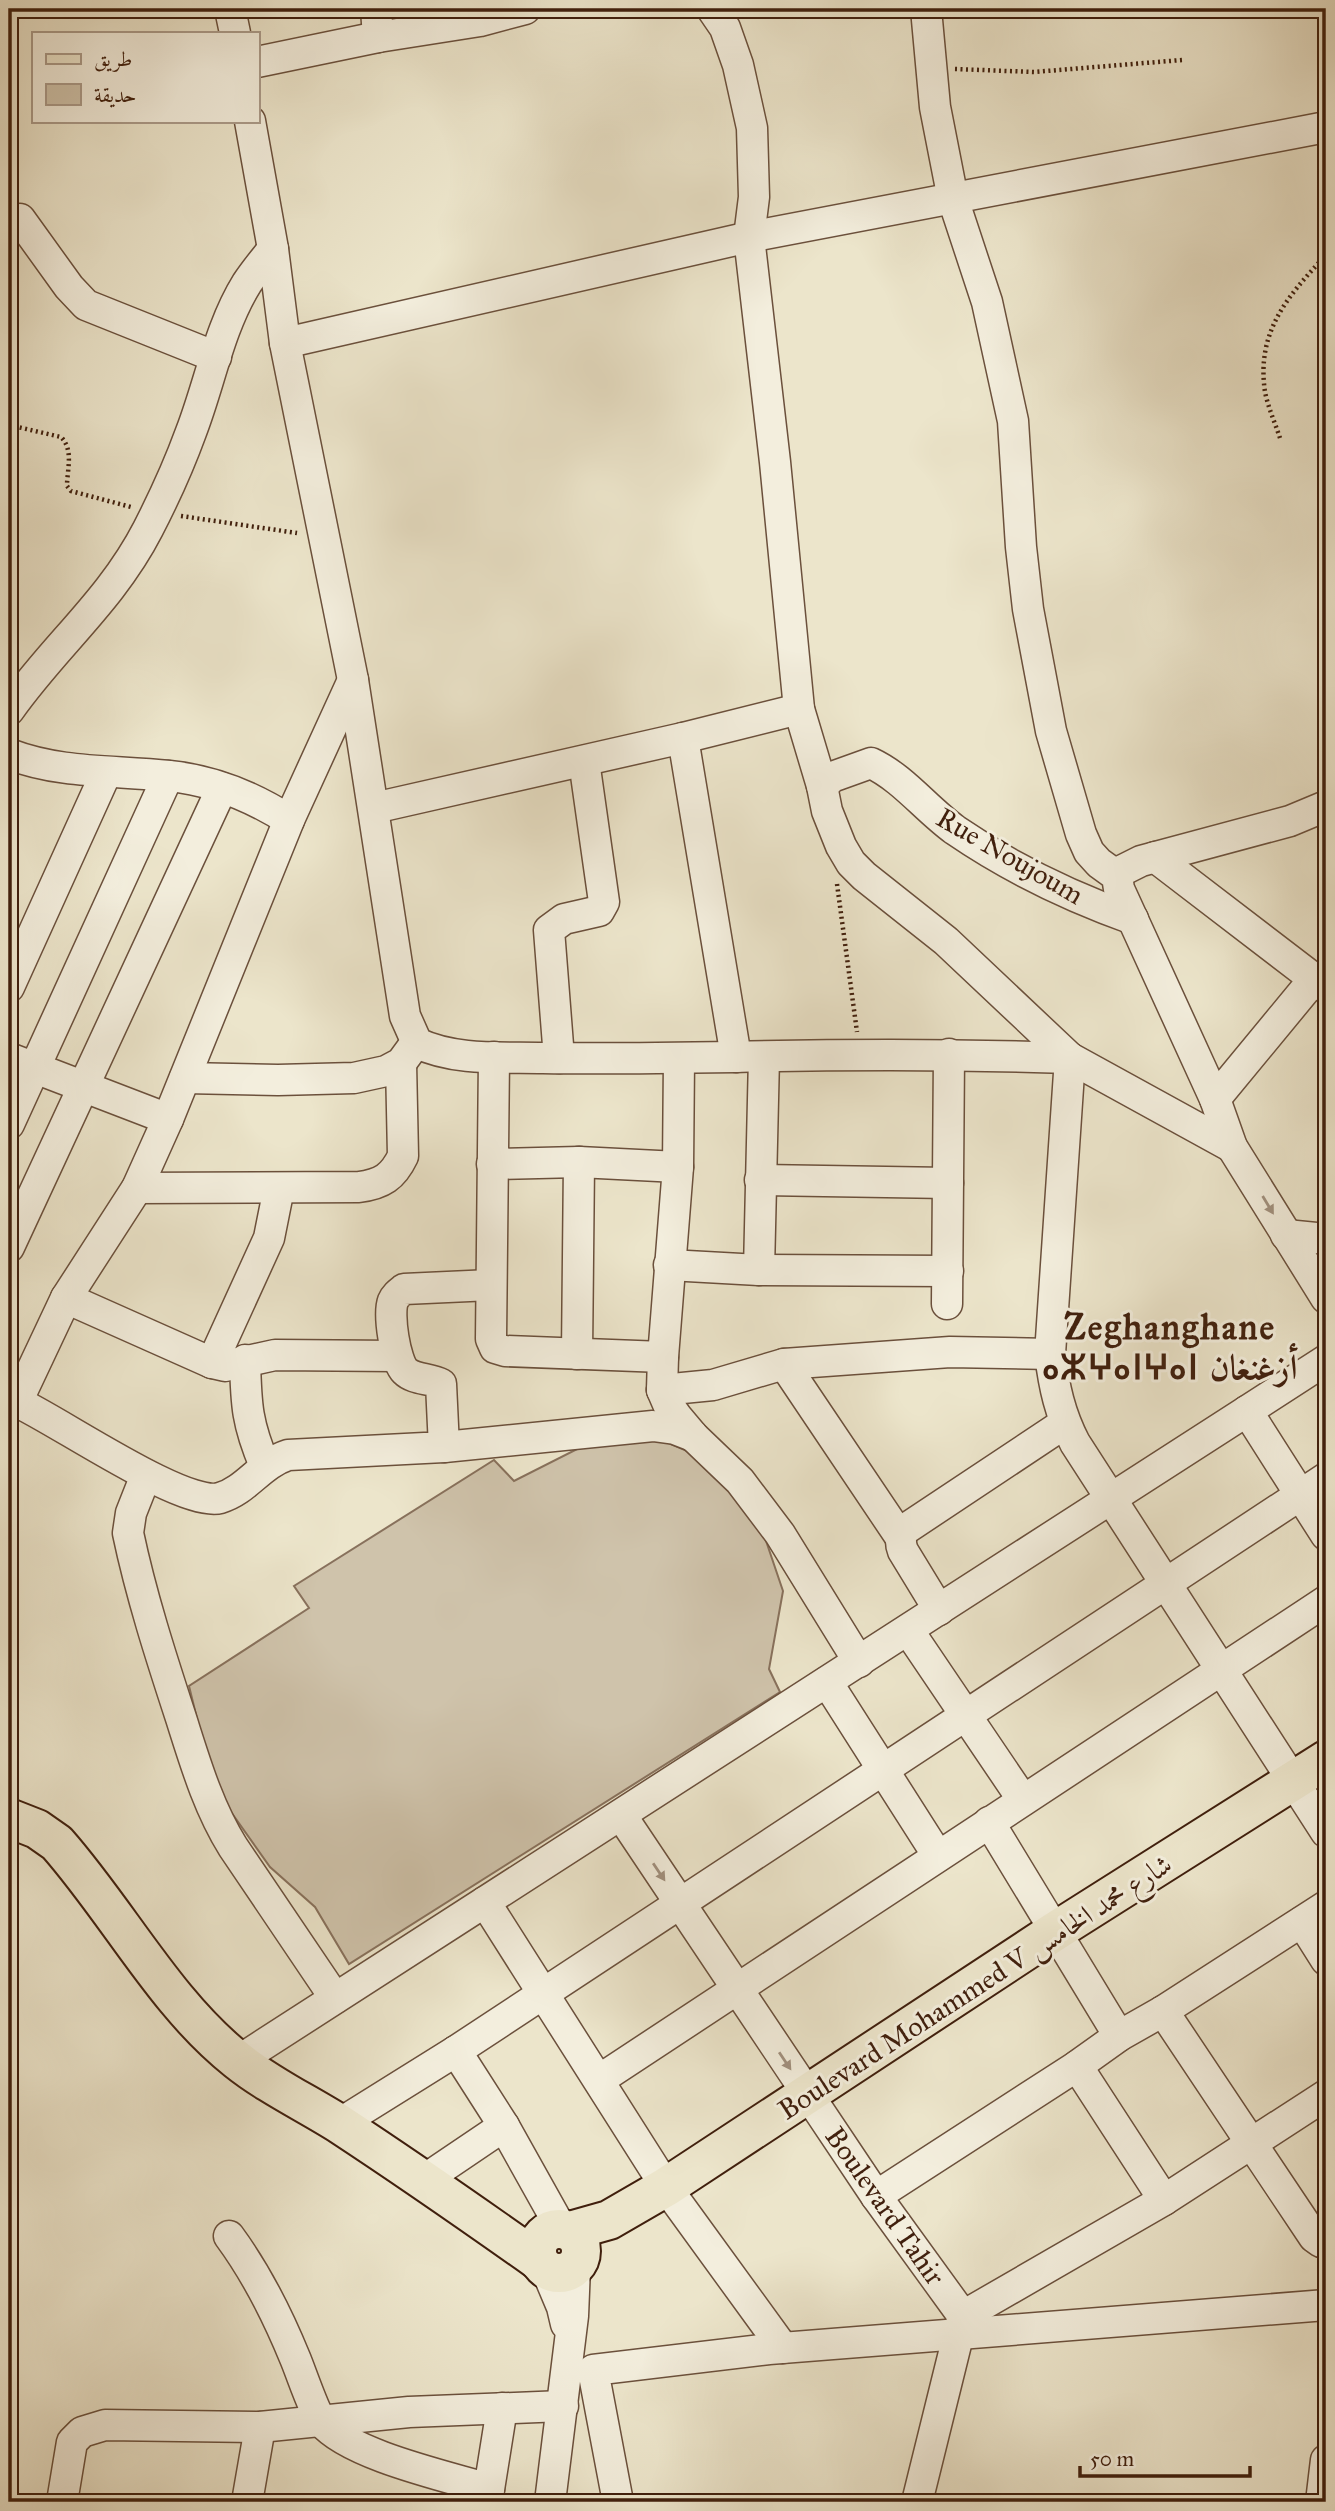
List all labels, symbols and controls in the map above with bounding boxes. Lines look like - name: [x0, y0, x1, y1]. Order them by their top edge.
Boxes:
- legend: [32, 32, 259, 122]
- text: طريق: [94, 46, 132, 72]
- text: حديقة: [94, 82, 137, 108]
- street label: Rue Noujoum: [930, 800, 1090, 912]
- one-way arrow: [1262, 1196, 1274, 1215]
- district label: Zeghanghane ⴰⵣⵖⴰⵏⵖⴰⵏ أزغنغان: [1042, 1306, 1299, 1389]
- street label: Boulevard Mohammed V شارع محمد الخامس: [772, 1846, 1182, 2133]
- one-way arrow: [652, 1863, 666, 1881]
- one-way arrow: [778, 2052, 792, 2070]
- street label: Boulevard Tahir: [817, 2120, 953, 2292]
- scale bar: [1080, 2434, 1249, 2478]
- text: 50 m: [1090, 2446, 1135, 2472]

